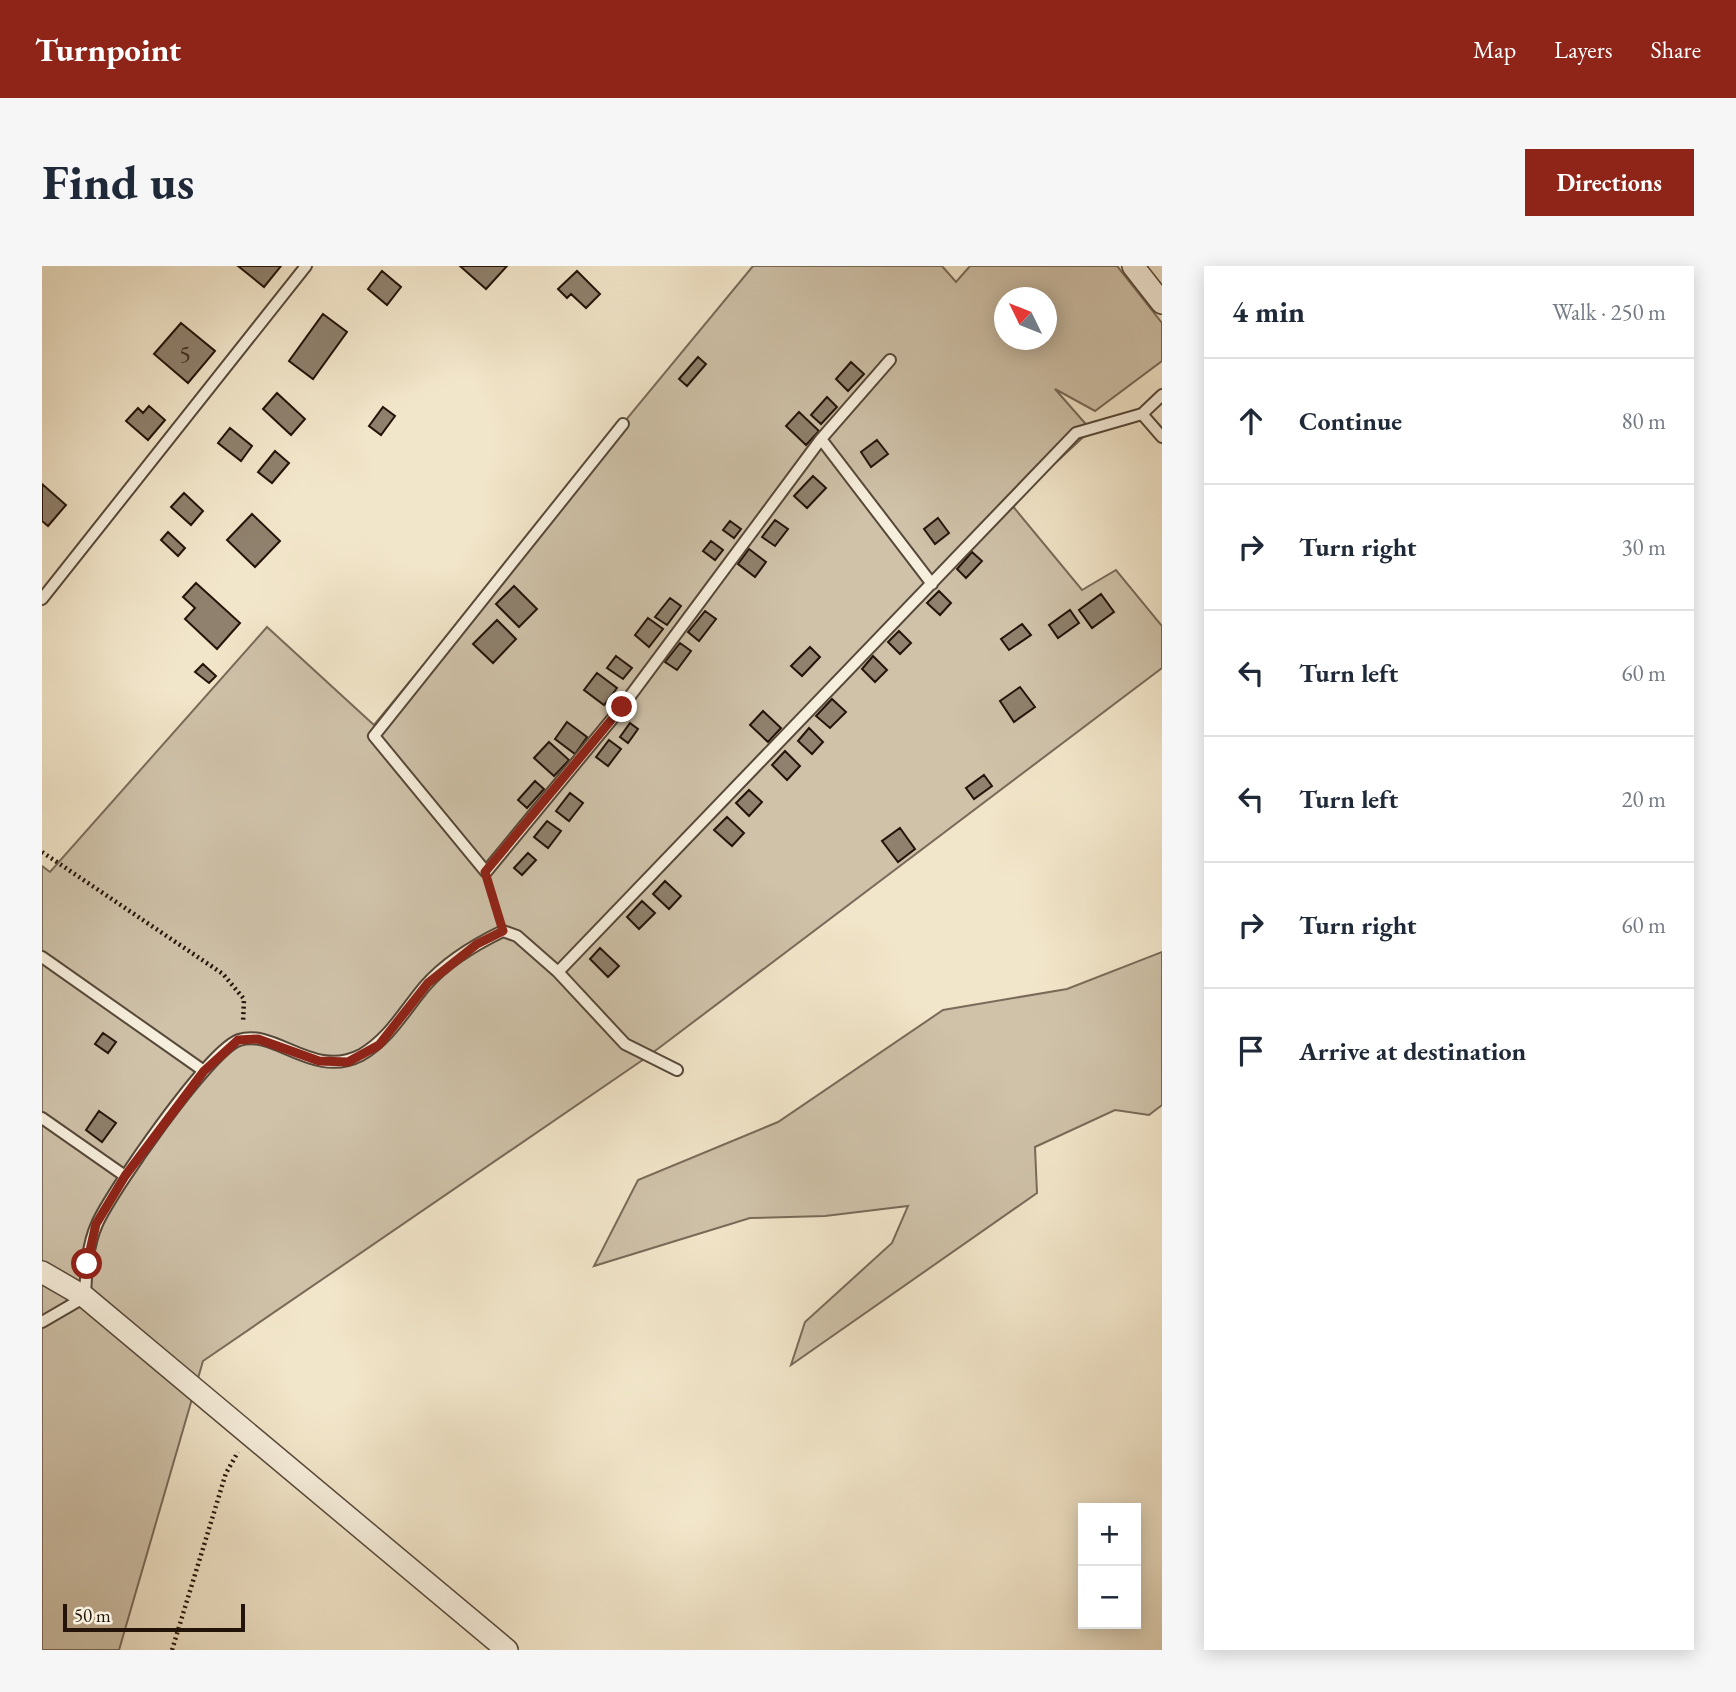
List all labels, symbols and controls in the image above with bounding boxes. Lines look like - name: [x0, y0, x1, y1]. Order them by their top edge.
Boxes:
- text: Turnpoint: [35, 28, 181, 71]
- text: Map: [1473, 34, 1516, 65]
- text: Layers: [1554, 34, 1613, 65]
- text: Share: [1651, 34, 1701, 65]
- button: Directions: [1525, 149, 1694, 216]
- text: Find us: [42, 150, 194, 214]
- north arrow: [994, 287, 1057, 350]
- text: 4 min: [1232, 292, 1305, 331]
- text: Walk · 250 m: [1552, 297, 1666, 327]
- house number: 5: [179, 338, 191, 369]
- icon: ahead: [1232, 402, 1270, 440]
- text: Continue: [1299, 404, 1402, 438]
- text: 80 m: [1621, 406, 1666, 436]
- icon: right: [1232, 528, 1270, 566]
- text: Turn right: [1299, 530, 1417, 564]
- text: 30 m: [1621, 532, 1666, 562]
- icon: left: [1232, 654, 1270, 692]
- text: Turn left: [1299, 656, 1398, 690]
- text: 60 m: [1621, 658, 1666, 688]
- route end: [606, 691, 637, 722]
- icon: left: [1232, 780, 1270, 818]
- text: Turn left: [1299, 782, 1398, 816]
- text: 20 m: [1621, 784, 1666, 814]
- icon: right: [1232, 906, 1270, 944]
- text: Turn right: [1299, 908, 1417, 942]
- text: 60 m: [1621, 910, 1666, 940]
- icon: arrive: [1232, 1032, 1270, 1070]
- text: Arrive at destination: [1299, 1034, 1526, 1068]
- route start: [71, 1248, 102, 1279]
- map controls: [1078, 1503, 1141, 1629]
- button: +: [1078, 1503, 1141, 1566]
- button: −: [1078, 1566, 1141, 1629]
- scale bar: [63, 1601, 245, 1633]
- text: 50 m: [74, 1603, 111, 1628]

